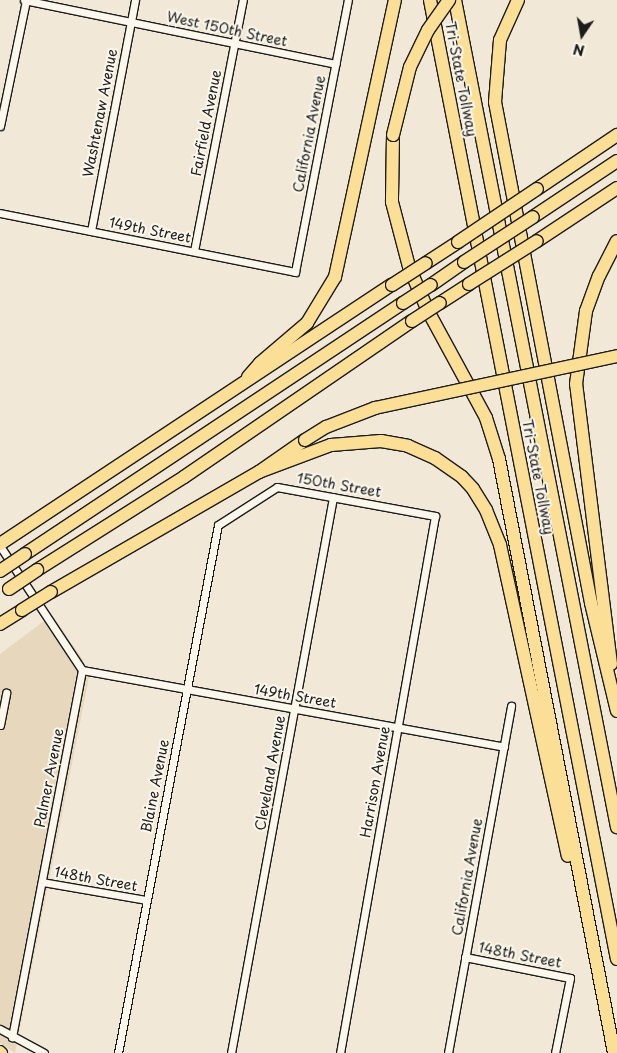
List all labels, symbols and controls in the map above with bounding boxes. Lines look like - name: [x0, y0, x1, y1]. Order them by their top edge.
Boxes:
- street label: West 150th Street: [165, 8, 289, 50]
- north arrow: [557, 10, 607, 60]
- street label: Tri-State Tollway: [442, 21, 480, 137]
- text: N: [571, 39, 586, 62]
- street label: Washtenaw Avenue: [79, 47, 121, 179]
- street label: Fairfield Avenue: [187, 69, 225, 177]
- street label: California Avenue: [289, 74, 329, 194]
- street label: 149th Street: [108, 214, 192, 246]
- street label: Tri-State Tollway: [519, 419, 557, 535]
- street label: 150th Street: [295, 469, 383, 501]
- street label: 149th Street: [253, 681, 337, 711]
- street label: Cleveland Avenue: [252, 714, 288, 832]
- street label: Harrison Avenue: [357, 726, 393, 838]
- street label: Palmer Avenue: [31, 728, 67, 828]
- street label: Blaine Avenue: [138, 738, 172, 834]
- street label: California Avenue: [448, 817, 486, 937]
- street label: 148th Street: [53, 863, 139, 895]
- street label: 148th Street: [477, 939, 563, 971]

